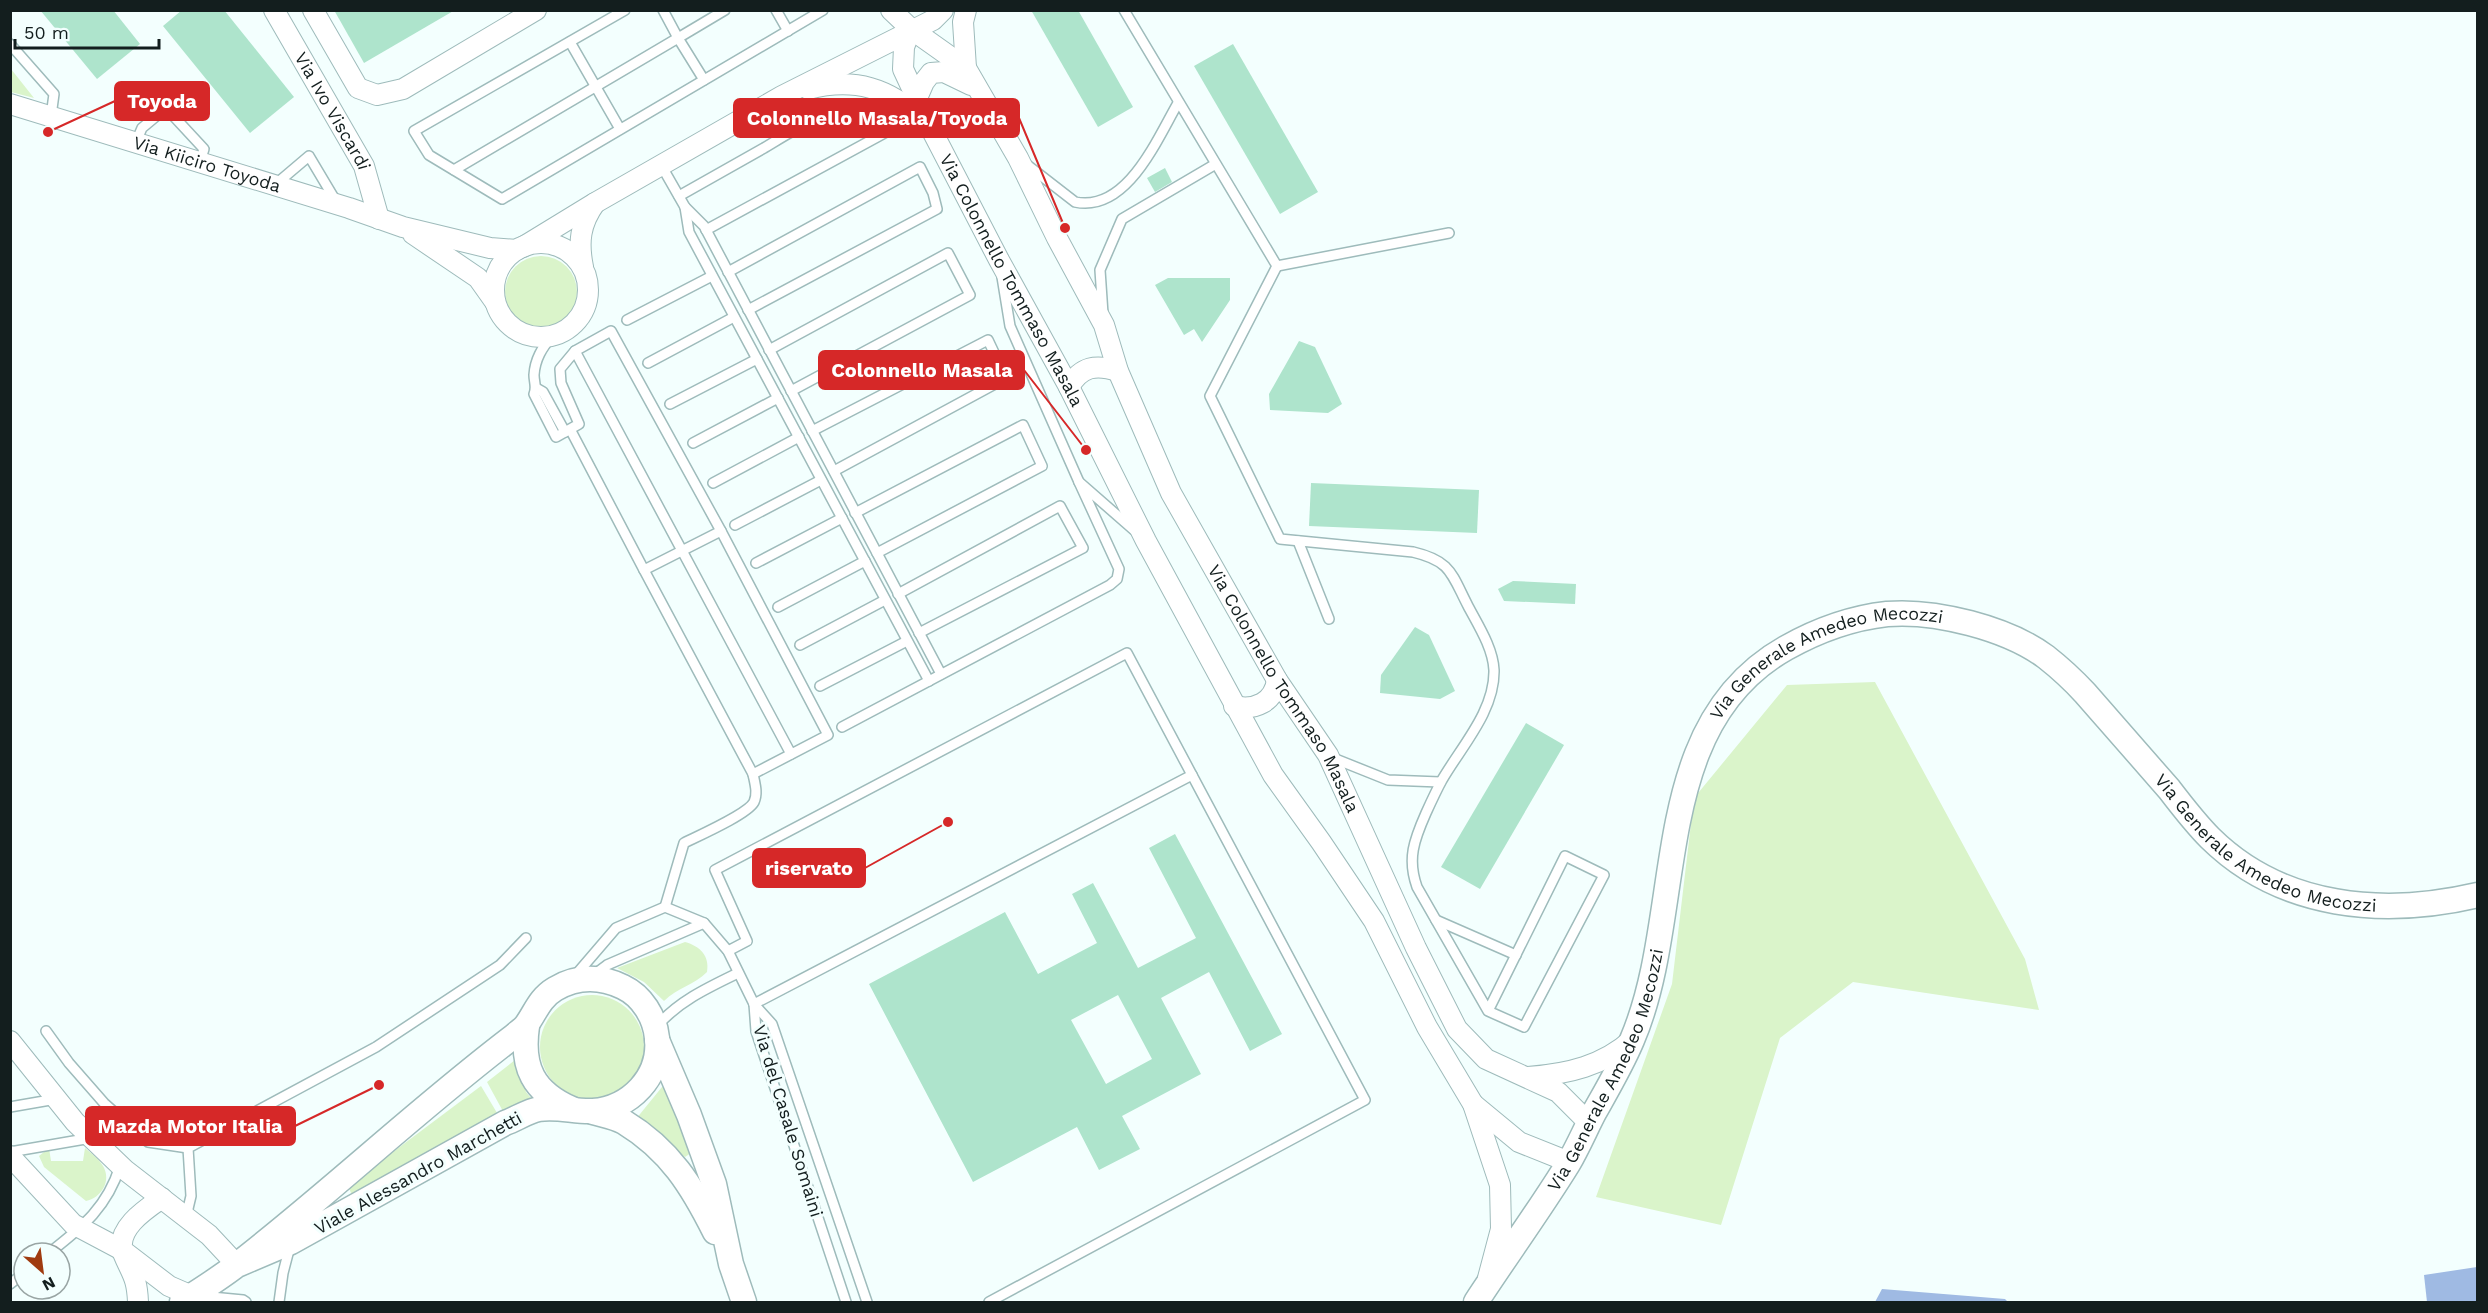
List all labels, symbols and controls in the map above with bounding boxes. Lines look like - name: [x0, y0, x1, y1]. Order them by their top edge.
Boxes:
- scale bar: [15, 12, 159, 50]
- text: 50 m: [24, 22, 69, 43]
- street label: Via Ivo Viscardi: [291, 48, 375, 172]
- callout: Toyoda: [115, 82, 209, 120]
- text: Toyoda: [127, 89, 197, 113]
- callout: Colonnello Masala/Toyoda: [734, 99, 1019, 137]
- text: Colonnello Masala/Toyoda: [747, 106, 1008, 130]
- street label: Via Kiiciro Toyoda: [131, 131, 283, 196]
- street label: Via Colonnello Tommaso Masala: [936, 150, 1088, 410]
- callout: Colonnello Masala: [819, 351, 1024, 389]
- text: Colonnello Masala: [831, 358, 1013, 382]
- street label: Via Colonnello Tommaso Masala: [1204, 561, 1364, 816]
- street label: Via Generale Amedeo Mecozzi: [1705, 602, 1945, 723]
- street label: Via Generale Amedeo Mecozzi: [2151, 769, 2377, 916]
- callout: riservato: [753, 849, 865, 887]
- text: riservato: [765, 856, 853, 880]
- street label: Via Generale Amedeo Mecozzi: [1543, 947, 1667, 1195]
- street label: Via del Casale Somaini: [749, 1022, 828, 1219]
- callout: Mazda Motor Italia: [86, 1107, 295, 1145]
- street label: Viale Alessandro Marchetti: [310, 1107, 525, 1238]
- text: Mazda Motor Italia: [97, 1114, 283, 1138]
- north arrow: [12, 1241, 72, 1301]
- text: N: [39, 1273, 59, 1295]

